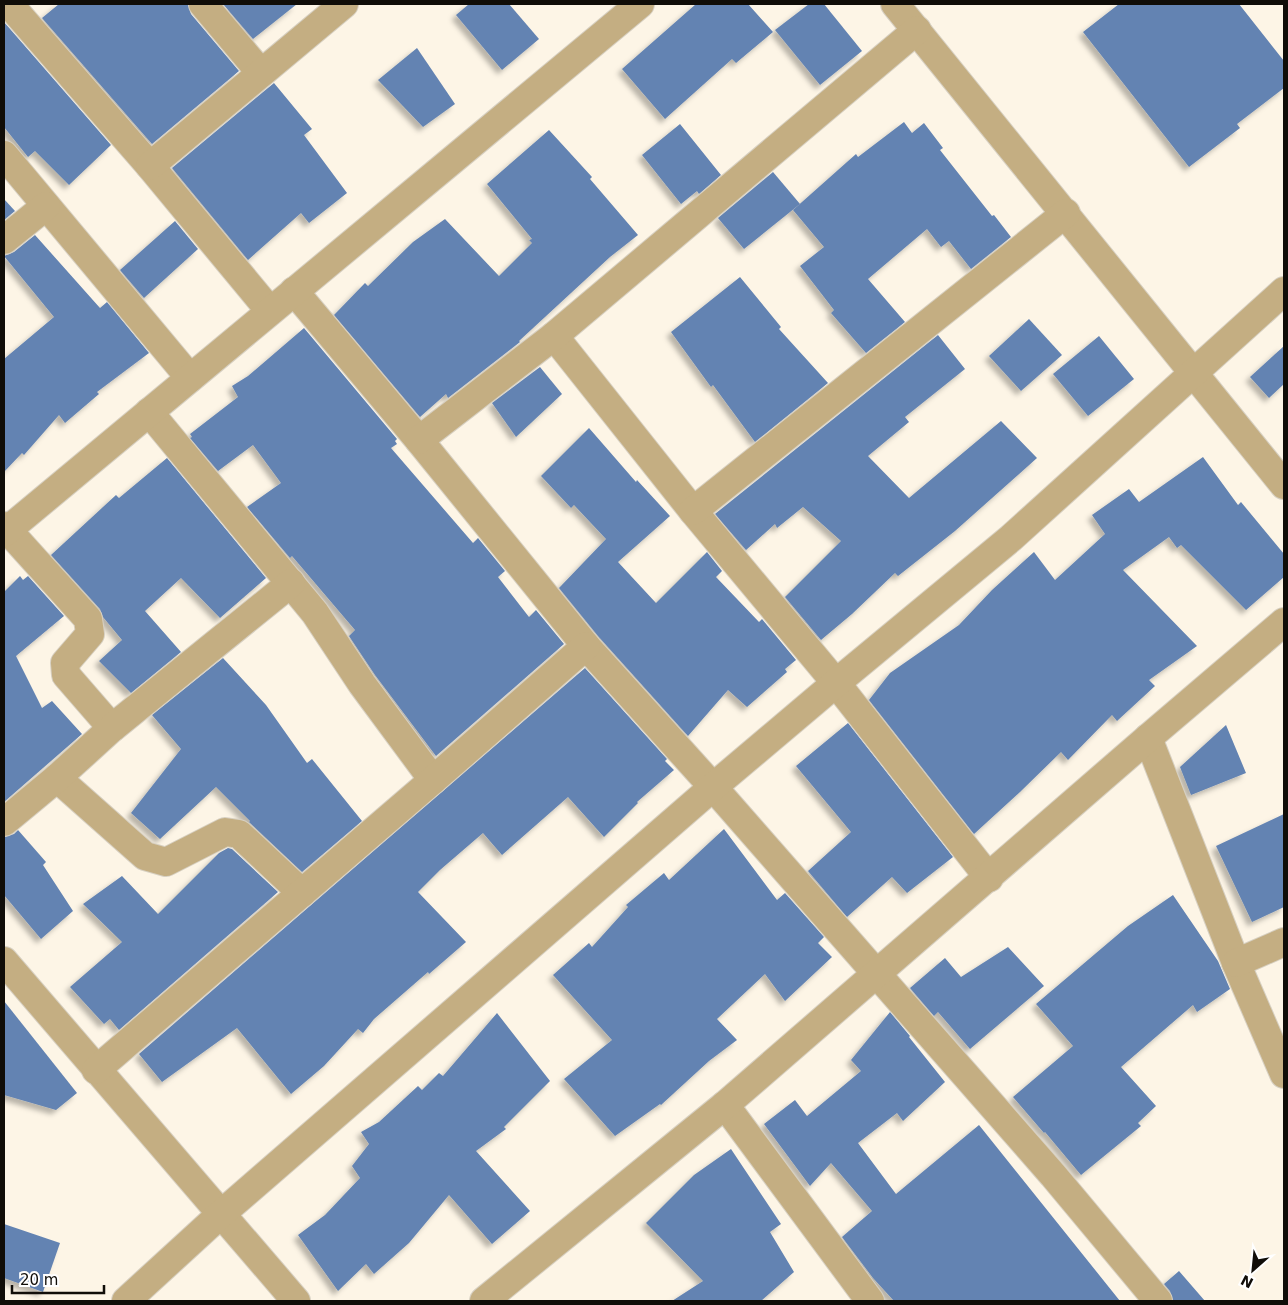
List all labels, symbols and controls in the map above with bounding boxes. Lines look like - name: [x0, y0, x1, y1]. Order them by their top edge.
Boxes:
- north arrow: [1228, 1245, 1278, 1295]
- scale bar: [12, 1262, 105, 1294]
- text: 20 m: [20, 1271, 58, 1289]
- text: N: [1238, 1272, 1256, 1291]

